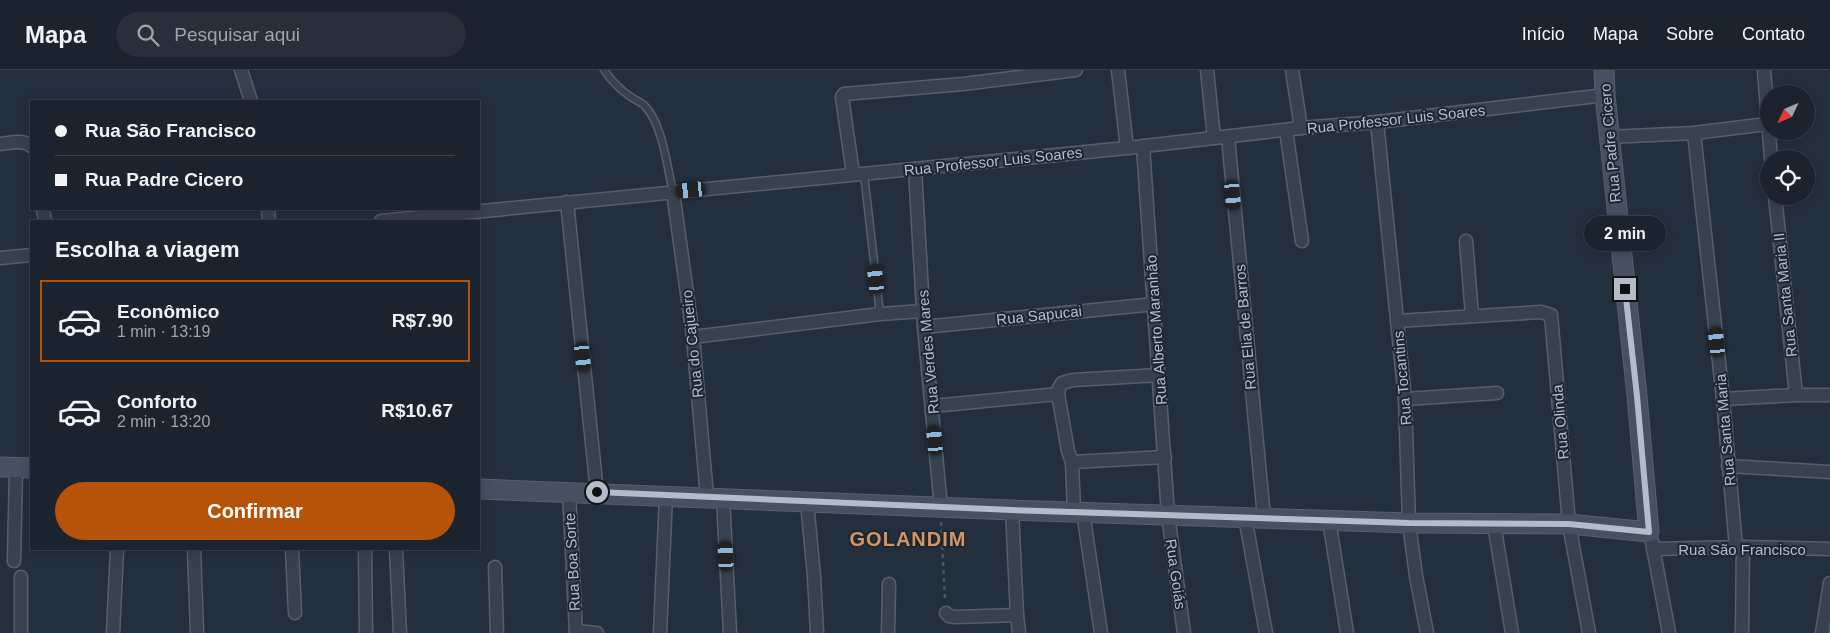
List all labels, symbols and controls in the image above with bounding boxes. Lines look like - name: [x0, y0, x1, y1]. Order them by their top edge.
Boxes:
- search box: [116, 12, 466, 57]
- text: Mapa: [25, 21, 86, 48]
- icon: search: [134, 21, 162, 49]
- text: Pesquisar aqui: [174, 24, 300, 45]
- text: Início: [1522, 24, 1565, 44]
- text: Mapa: [1593, 24, 1638, 44]
- text: Sobre: [1666, 24, 1714, 44]
- text: Contato: [1742, 24, 1805, 44]
- street label: Rua Padre Cicero: [1596, 83, 1624, 203]
- north arrow: [1760, 85, 1815, 140]
- map controls: [1760, 85, 1815, 205]
- street label: Rua Professor Luis Soares: [1306, 101, 1486, 137]
- text: Rua São Francisco: [85, 120, 256, 141]
- street label: Rua Professor Luis Soares: [903, 143, 1083, 179]
- button: locate: [1760, 150, 1815, 205]
- text: Rua Padre Cicero: [85, 169, 243, 190]
- car: [1224, 179, 1241, 211]
- car: [675, 181, 706, 199]
- callout: 2 min: [1584, 216, 1666, 252]
- text: 2 min: [1604, 225, 1646, 242]
- street label: Rua Santa Maria II: [1770, 232, 1800, 358]
- text: Escolha a viagem: [55, 237, 240, 262]
- street label: Rua Alberto Maranhão: [1142, 255, 1170, 405]
- car: [866, 263, 885, 295]
- street label: Rua Elia de Barros: [1231, 264, 1259, 390]
- route end: [1614, 278, 1636, 300]
- street label: Rua do Cajueiro: [678, 289, 706, 399]
- street label: Rua Verdes Mares: [914, 289, 942, 415]
- icon: car: [57, 299, 102, 344]
- text: Econômico: [117, 301, 219, 322]
- street label: Rua Sapucai: [995, 302, 1083, 328]
- text: R$7.90: [392, 310, 453, 331]
- text: 1 min · 13:19: [117, 323, 210, 340]
- car: [1707, 326, 1726, 358]
- street label: Rua Tocantins: [1389, 330, 1415, 426]
- car: [573, 341, 592, 373]
- street label: Rua Santa Maria: [1712, 373, 1738, 487]
- street label: Rua Olinda: [1548, 383, 1572, 460]
- icon: car: [57, 389, 102, 434]
- text: Conforto: [117, 391, 197, 412]
- text: R$10.67: [381, 400, 453, 421]
- text: 2 min · 13:20: [117, 413, 210, 430]
- car: [926, 424, 943, 456]
- route start: [586, 481, 608, 503]
- button: Confirmar: [55, 482, 455, 540]
- street label: Rua Boa Sorte: [561, 512, 583, 612]
- district label: GOLANDIM: [850, 528, 966, 550]
- street label: Rua Goiás: [1163, 538, 1189, 610]
- car: [717, 541, 734, 571]
- street label: Rua São Francisco: [1678, 541, 1806, 558]

